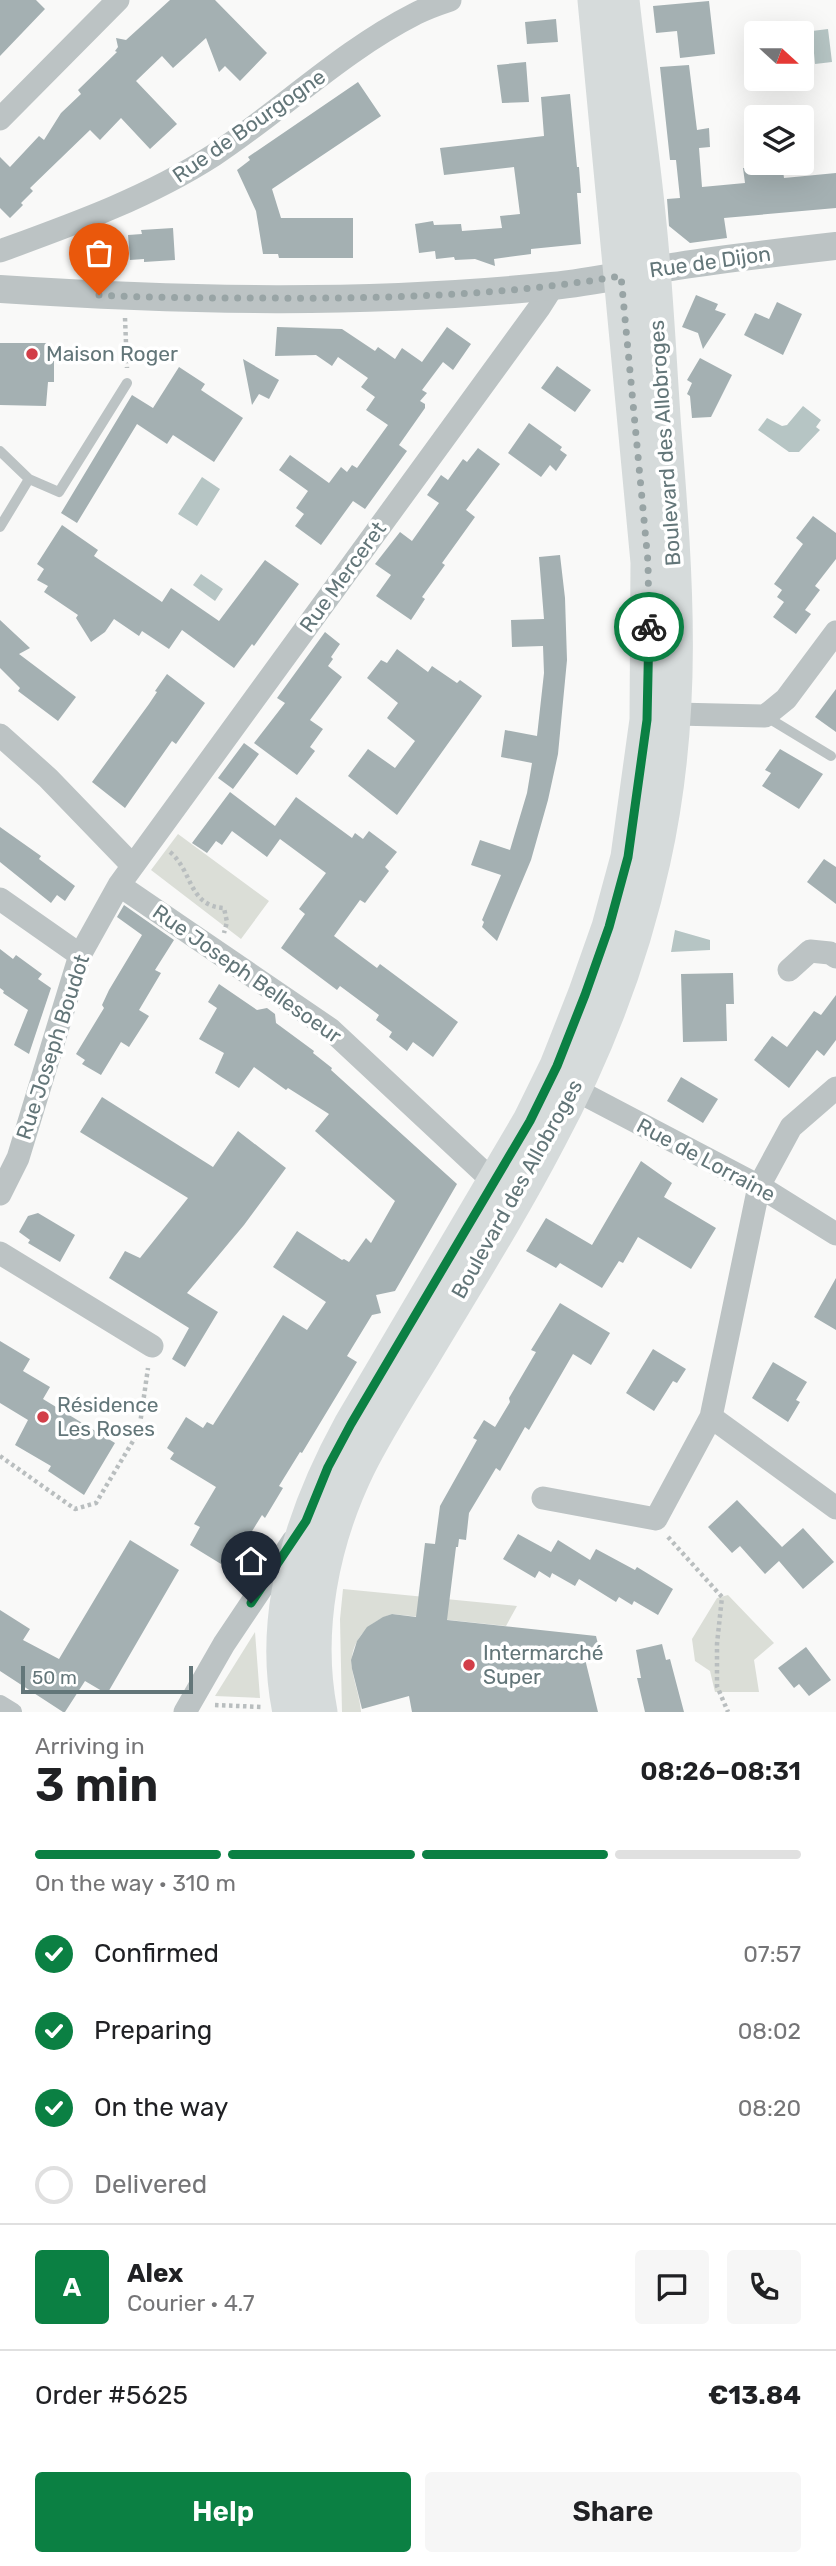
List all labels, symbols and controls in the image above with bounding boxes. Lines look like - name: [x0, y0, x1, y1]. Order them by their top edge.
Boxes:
- north arrow: [744, 21, 814, 91]
- map controls: [744, 21, 814, 175]
- street label: Rue de Bourgogne: [167, 63, 330, 188]
- button: layers: [744, 105, 814, 175]
- pin: [69, 223, 129, 295]
- icon: bag: [80, 234, 118, 272]
- street label: Rue de Dijon: [648, 241, 772, 282]
- street label: Boulevard des Allobroges: [643, 319, 686, 567]
- place label: Maison Roger: [46, 341, 178, 366]
- marker: Maison Roger: [24, 346, 40, 362]
- street label: Rue Merceret: [294, 517, 391, 637]
- courier: [614, 592, 684, 662]
- icon: bike: [630, 608, 668, 646]
- street label: Rue Joseph Bellesoeur: [148, 899, 346, 1048]
- street label: Rue Joseph Boudot: [11, 951, 94, 1142]
- street label: Boulevard des Allobroges: [446, 1075, 587, 1303]
- street label: Rue de Lorraine: [633, 1113, 780, 1207]
- place label: Résidence Les Roses: [57, 1392, 159, 1441]
- marker: Résidence Les Roses: [35, 1409, 51, 1425]
- pin: [221, 1531, 281, 1603]
- icon: home: [232, 1542, 270, 1580]
- place label: Intermarché Super: [483, 1640, 603, 1689]
- marker: Intermarché Super: [461, 1657, 477, 1673]
- scale bar: [21, 1663, 192, 1695]
- text: 50 m: [32, 1666, 77, 1689]
- text: Arriving in: [35, 1732, 145, 1760]
- text: 08:26–08:31: [640, 1756, 801, 1787]
- text: 3 min: [35, 1758, 158, 1813]
- text: On the way · 310 m: [35, 1869, 236, 1897]
- icon: check: [35, 1935, 73, 1973]
- text: Confirmed: [94, 1938, 219, 1969]
- text: 07:57: [743, 1940, 801, 1968]
- icon: check: [35, 2012, 73, 2050]
- text: Preparing: [94, 2015, 212, 2046]
- text: 08:02: [738, 2017, 801, 2045]
- icon: check: [35, 2089, 73, 2127]
- text: On the way: [94, 2092, 228, 2123]
- text: 08:20: [738, 2094, 801, 2122]
- text: Delivered: [94, 2169, 207, 2200]
- button: chat: [635, 2250, 709, 2324]
- button: phone: [727, 2250, 801, 2324]
- text: Alex: [127, 2258, 183, 2289]
- text: A: [63, 2272, 81, 2303]
- text: Courier · 4.7: [127, 2289, 254, 2317]
- text: Order #5625: [35, 2380, 188, 2411]
- text: €13.84: [708, 2380, 801, 2411]
- button: Help: [35, 2472, 411, 2552]
- button: Share: [425, 2472, 801, 2552]

